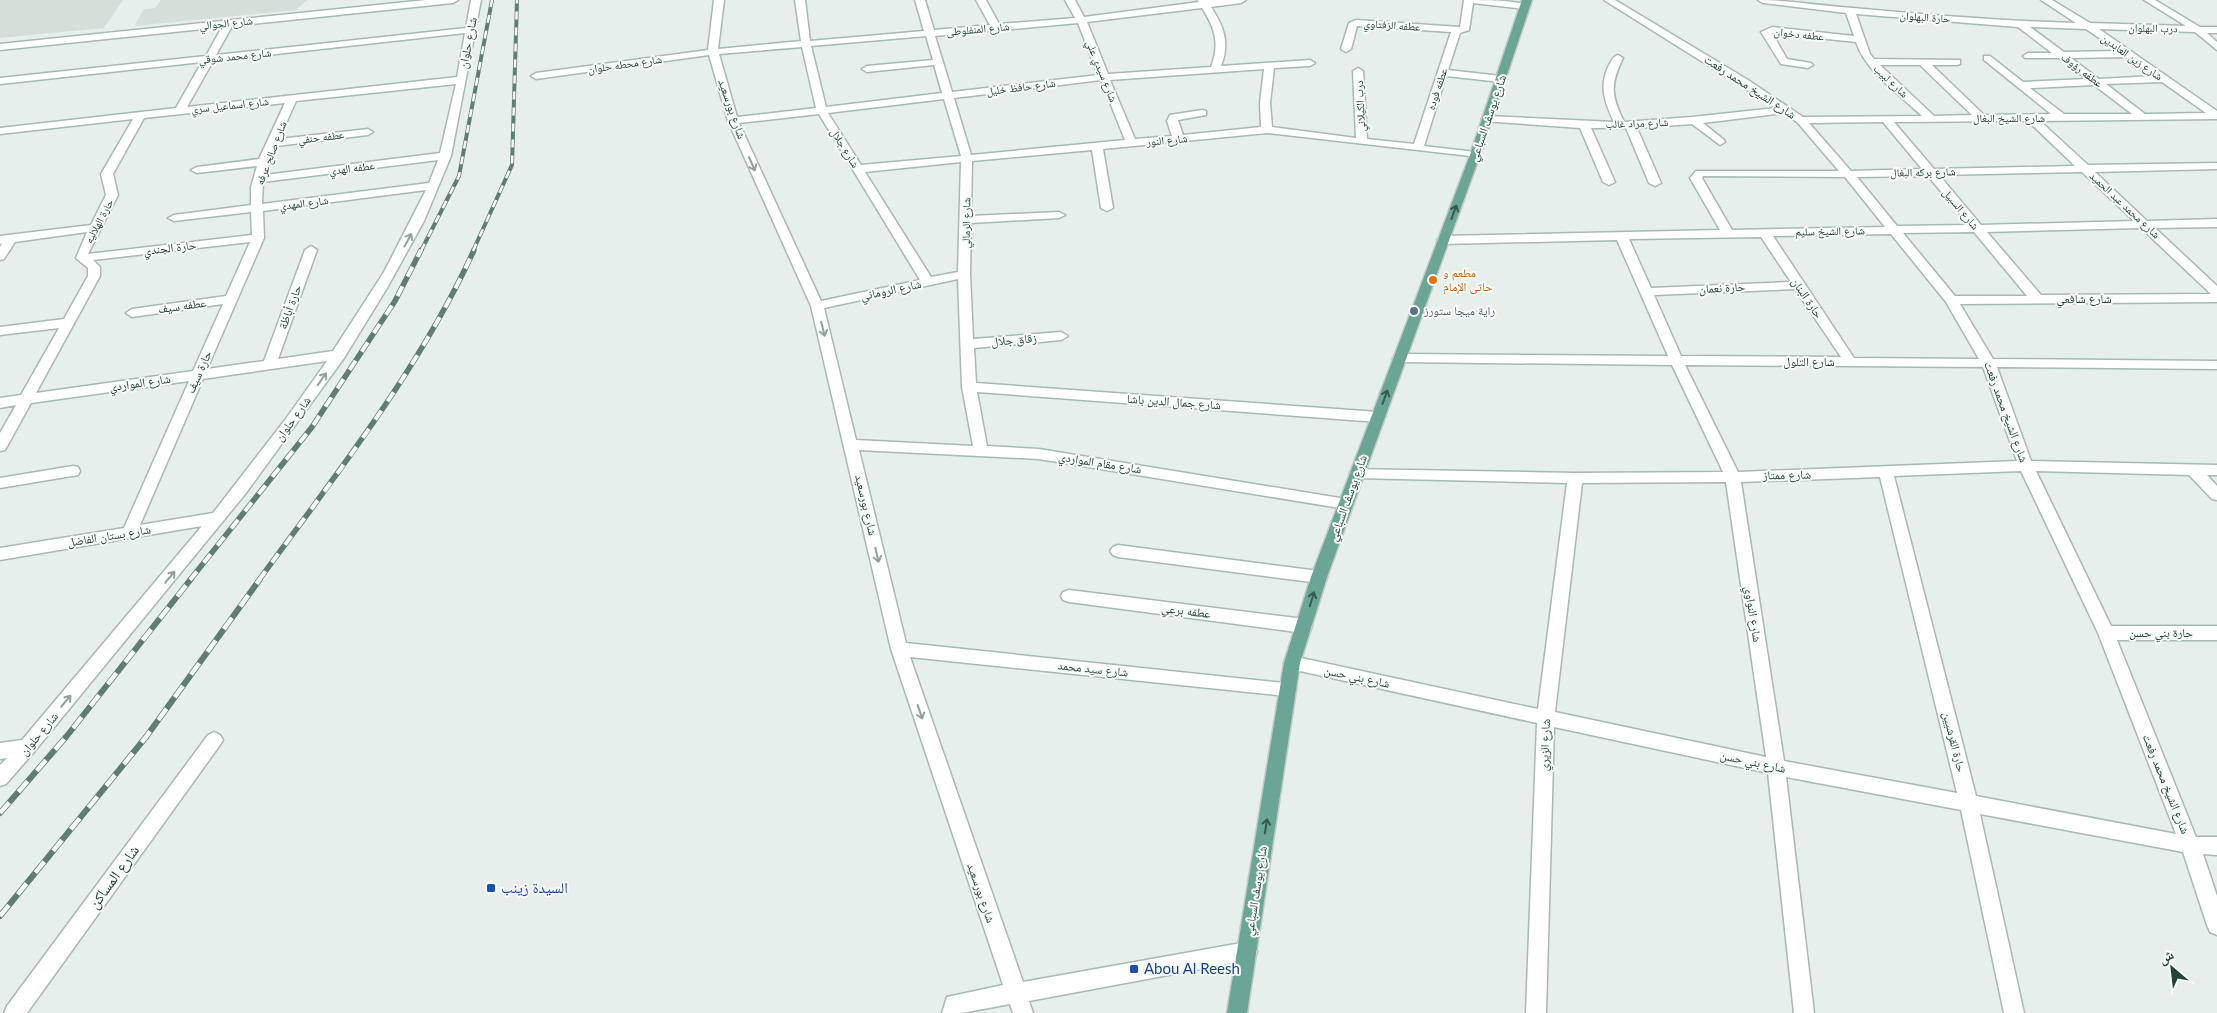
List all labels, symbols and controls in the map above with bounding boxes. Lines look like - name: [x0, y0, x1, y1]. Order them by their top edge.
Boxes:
- street label: حارة البهلوان: [1899, 8, 1951, 26]
- street label: شارع الجوالي: [199, 13, 254, 35]
- street label: شارع حلوان: [455, 16, 481, 70]
- street label: عطفه الزفتاوي: [1363, 16, 1421, 36]
- street label: شارع المنفلوطى: [946, 19, 1010, 39]
- street label: درب البهلوان: [2128, 21, 2178, 35]
- street label: عطفه دخوان: [1773, 24, 1825, 44]
- street label: شارع زين العابدين: [2099, 31, 2165, 83]
- street label: شارع سيدي علي: [1082, 38, 1121, 105]
- street label: شارع محمد شوقي: [198, 45, 272, 69]
- street label: عطفه رؤوف: [2059, 50, 2106, 90]
- street label: شارع الشيخ محمد رفعت: [1701, 51, 1799, 123]
- street label: شارع محطه حلوان: [587, 52, 663, 76]
- street label: شارع لبيب: [1871, 61, 1911, 101]
- street label: عطفه فوده: [1424, 66, 1450, 111]
- street label: شارع يوسف السباعي: [1466, 72, 1512, 164]
- street label: شارع حافظ خليل: [986, 76, 1056, 98]
- street label: شارع بورسعيد: [714, 77, 750, 141]
- street label: درب الكيلاني: [1352, 79, 1370, 132]
- street label: شارع اسماعيل سري: [190, 94, 270, 118]
- street label: شارع الشيخ البغال: [1973, 111, 2045, 125]
- street label: شارع مراد غالب: [1605, 115, 1669, 131]
- street label: شارع صالح عرفه: [252, 119, 290, 187]
- street label: شارع جلال: [827, 126, 863, 170]
- street label: عطفه حنفي: [297, 127, 346, 149]
- street label: شارع النور: [1145, 131, 1188, 149]
- one-way arrow: [748, 156, 758, 171]
- street label: عطفه الهدي: [328, 158, 376, 180]
- street label: شارع بركه البغال: [1890, 164, 1956, 180]
- street label: شارع محمد عبد الحميد: [2087, 169, 2163, 241]
- street label: شارع السبيل: [1940, 185, 1982, 233]
- street label: شارع المهدي: [279, 193, 330, 215]
- street label: حارة الهلاليه: [81, 196, 116, 245]
- street label: شارع الرمالي: [959, 197, 975, 249]
- one-way arrow: [1450, 205, 1459, 220]
- street label: شارع الشيخ سليم: [1795, 223, 1865, 240]
- one-way arrow: [403, 233, 413, 248]
- street label: حارة الجندي: [143, 237, 198, 261]
- place label: مطعم و حاتى الإمام: [1443, 265, 1493, 295]
- marker: مطعم و حاتى الإمام: [1427, 274, 1439, 286]
- street label: حارة البنان: [1788, 275, 1827, 321]
- street label: شارع الروماني: [859, 276, 923, 306]
- street label: حارة نعمان: [1698, 279, 1746, 296]
- street label: حارة أباظة: [275, 282, 305, 331]
- street label: شارع شافعي: [2056, 291, 2112, 309]
- street label: عطفه سيف: [157, 295, 207, 317]
- place label: راية ميجا ستورز: [1423, 303, 1495, 318]
- marker: راية ميجا ستورز: [1408, 305, 1420, 317]
- one-way arrow: [819, 321, 828, 337]
- street label: زقاق جلال: [991, 330, 1038, 349]
- street label: حارة سيف: [182, 348, 215, 396]
- street label: شارع التلول: [1783, 354, 1835, 370]
- street label: شارع الشيخ محمد رفعت: [1980, 359, 2032, 465]
- street label: شارع المواردي: [108, 371, 172, 397]
- one-way arrow: [317, 372, 327, 386]
- one-way arrow: [1381, 390, 1390, 405]
- street label: شارع جمال الدين باشا: [1126, 391, 1222, 413]
- street label: شارع حلوان: [271, 393, 315, 445]
- street label: شارع مقام المواردي: [1057, 449, 1143, 479]
- street label: شارع يوسف السباعي: [1325, 453, 1373, 544]
- street label: شارع ممتاز: [1762, 467, 1811, 483]
- street label: شارع بورسعيد: [851, 473, 881, 537]
- street label: شارع بستان الفاضل: [66, 521, 152, 550]
- one-way arrow: [873, 547, 882, 563]
- one-way arrow: [164, 570, 176, 583]
- street label: شارع النواوي: [1739, 585, 1765, 643]
- one-way arrow: [1307, 591, 1317, 607]
- street label: عطفه برعي: [1160, 600, 1211, 624]
- street label: حارة بني حسن: [2129, 625, 2193, 643]
- street label: شارع سيد محمد: [1057, 657, 1129, 681]
- street label: شارع بني حسن: [1322, 662, 1391, 694]
- one-way arrow: [60, 695, 72, 708]
- one-way arrow: [916, 704, 925, 719]
- street label: شارع حلوان: [16, 709, 62, 759]
- street label: حارة القرشيين: [1940, 710, 1969, 774]
- street label: شارع الزيري: [1536, 718, 1556, 772]
- street label: شارع الشيخ محمد رفعت: [2139, 732, 2193, 836]
- street label: شارع بني حسن: [1718, 747, 1787, 779]
- one-way arrow: [1261, 819, 1271, 835]
- street label: شارع المساكن: [84, 841, 144, 913]
- street label: شارع يوسف السباعي: [1241, 845, 1273, 937]
- street label: شارع بورسعيد: [963, 861, 999, 925]
- place label: السيدة زينب: [501, 878, 568, 897]
- marker: السيدة زينب: [485, 882, 497, 894]
- north arrow: [2147, 943, 2197, 993]
- text: ش: [2155, 945, 2177, 968]
- place label: Abou Al Reesh: [1144, 959, 1240, 977]
- marker: Abou Al Reesh: [1128, 963, 1140, 975]

